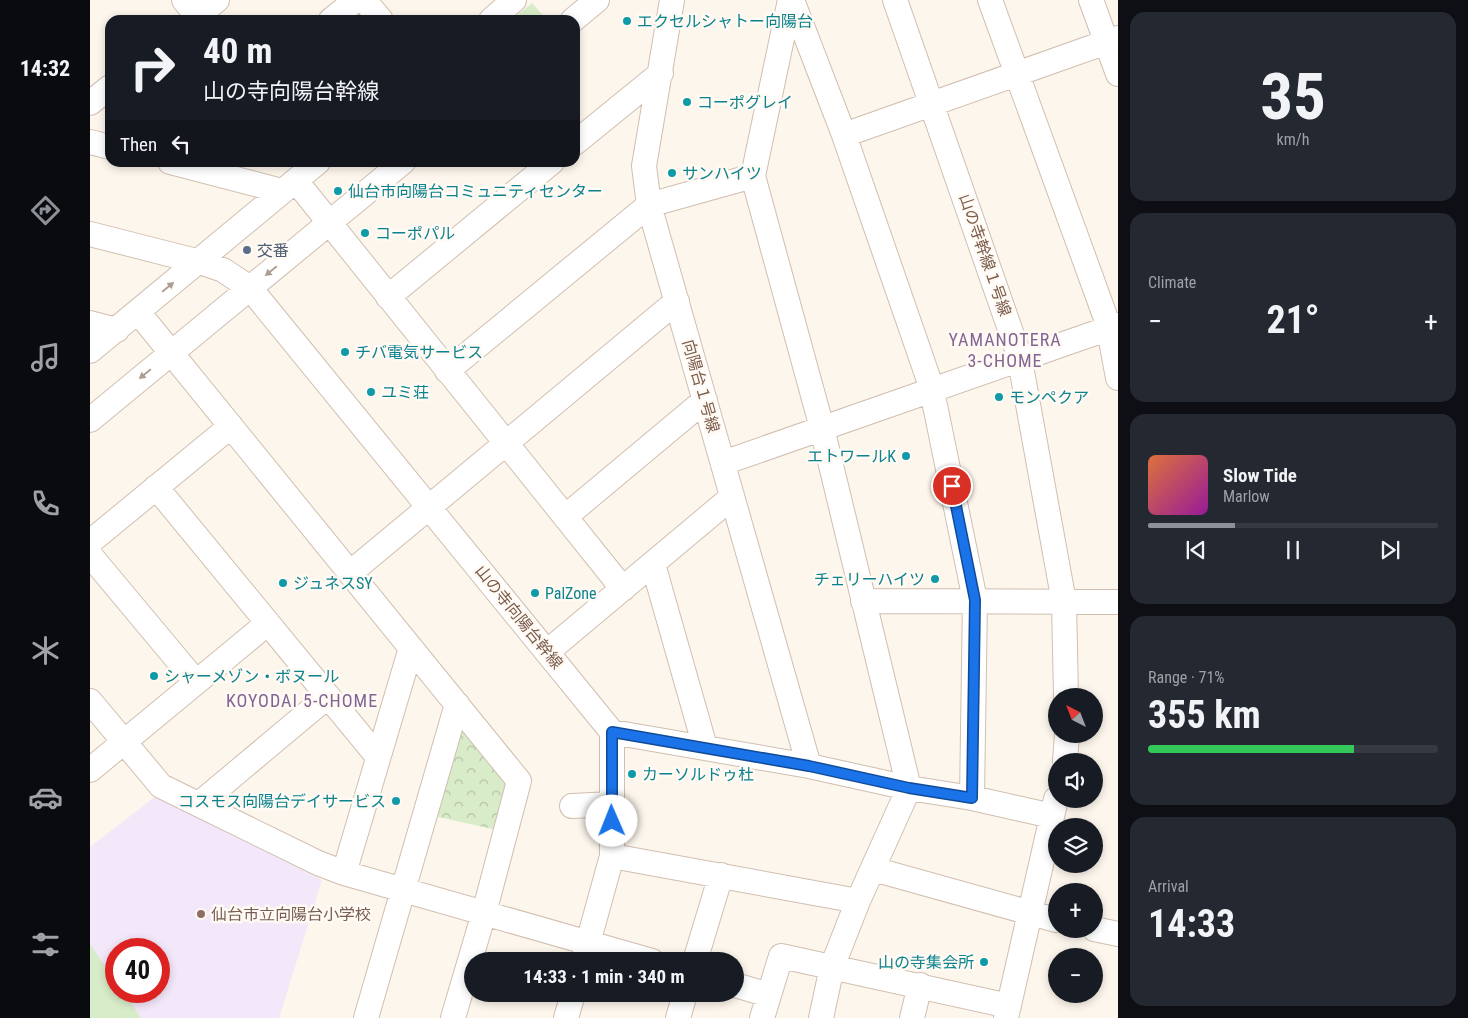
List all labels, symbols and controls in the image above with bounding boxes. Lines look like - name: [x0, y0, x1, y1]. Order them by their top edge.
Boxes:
- place label: エクセルシャトー向陽台: [637, 12, 813, 31]
- marker: エクセルシャトー向陽台: [621, 15, 633, 27]
- text: 40 m: [203, 31, 272, 72]
- icon: right: [120, 35, 185, 100]
- text: 14:32: [20, 56, 70, 81]
- text: 35: [1260, 59, 1326, 135]
- text: 山の寺向陽台幹線: [203, 79, 379, 104]
- place label: コーポグレイ: [697, 93, 793, 112]
- marker: コーポグレイ: [681, 96, 693, 108]
- icon: left: [167, 130, 195, 158]
- text: km/h: [1277, 130, 1309, 149]
- text: Then: [120, 133, 157, 156]
- place label: サンハイツ: [682, 164, 762, 183]
- marker: サンハイツ: [666, 167, 678, 179]
- place label: 仙台市向陽台コミュニティセンター: [348, 182, 603, 201]
- marker: 仙台市向陽台コミュニティセンター: [332, 185, 344, 197]
- street label: 山の寺幹線１号線: [955, 191, 1015, 319]
- icon: directions: [28, 193, 63, 228]
- place label: コーポパル: [375, 224, 455, 243]
- marker: コーポパル: [359, 227, 371, 239]
- place label: 交番: [257, 241, 289, 260]
- marker: 交番: [241, 244, 253, 256]
- one-way arrow: [265, 266, 278, 277]
- text: Climate: [1148, 273, 1196, 292]
- one-way arrow: [162, 282, 175, 293]
- text: 21°: [1266, 298, 1320, 342]
- text: −: [1148, 305, 1162, 338]
- text: +: [1424, 305, 1438, 338]
- district label: YAMANOTERA 3-CHOME: [948, 329, 1062, 371]
- street label: 向陽台１号線: [679, 337, 723, 435]
- icon: music: [28, 340, 63, 375]
- place label: チバ電気サービス: [355, 343, 483, 362]
- marker: チバ電気サービス: [339, 346, 351, 358]
- one-way arrow: [139, 369, 152, 380]
- place label: ユミ荘: [381, 383, 429, 402]
- marker: ユミ荘: [365, 386, 377, 398]
- place label: モンペクア: [1009, 388, 1089, 407]
- marker: モンペクア: [993, 391, 1005, 403]
- place label: エトワールK: [807, 447, 896, 466]
- marker: エトワールK: [900, 450, 912, 462]
- text: Slow Tide: [1223, 464, 1297, 487]
- pin: [931, 465, 973, 507]
- icon: arrive: [938, 472, 966, 500]
- icon: phone: [28, 486, 63, 521]
- text: Marlow: [1223, 487, 1270, 506]
- icon: previous: [1182, 536, 1210, 564]
- icon: pause: [1279, 536, 1307, 564]
- icon: next: [1376, 536, 1404, 564]
- street label: 山の寺向陽台幹線: [471, 561, 567, 673]
- place label: チェリーハイツ: [814, 570, 925, 589]
- marker: チェリーハイツ: [929, 573, 941, 585]
- place label: ジュネスSY: [293, 574, 373, 593]
- marker: ジュネスSY: [277, 577, 289, 589]
- place label: PalZone: [545, 584, 597, 603]
- marker: PalZone: [529, 587, 541, 599]
- icon: climate: [28, 633, 63, 668]
- place label: シャーメゾン・ボヌール: [164, 667, 339, 686]
- text: Range · 71%: [1148, 668, 1224, 687]
- marker: シャーメゾン・ボヌール: [148, 670, 160, 682]
- north arrow: [1048, 688, 1102, 742]
- map controls: [1048, 688, 1103, 1003]
- district label: KOYODAI 5-CHOME: [226, 690, 378, 711]
- text: 355 km: [1148, 693, 1261, 737]
- button: sound: [1048, 753, 1103, 808]
- place label: カーソルドゥ杜: [642, 765, 754, 784]
- marker: カーソルドゥ杜: [626, 768, 638, 780]
- icon: car: [28, 780, 63, 815]
- place label: コスモス向陽台デイサービス: [178, 792, 386, 811]
- position arrow: [585, 794, 637, 846]
- marker: コスモス向陽台デイサービス: [390, 795, 402, 807]
- button: layers: [1048, 818, 1103, 873]
- text: Arrival: [1148, 877, 1189, 896]
- button: +: [1048, 883, 1103, 938]
- text: 14:33: [1148, 902, 1235, 946]
- place label: 仙台市立向陽台小学校: [211, 905, 371, 924]
- marker: 仙台市立向陽台小学校: [195, 908, 207, 920]
- icon: filters: [28, 927, 63, 962]
- speed limit sign: 40: [105, 938, 170, 1003]
- button: −: [1048, 948, 1103, 1003]
- place label: 山の寺集会所: [878, 953, 974, 972]
- marker: 山の寺集会所: [978, 956, 990, 968]
- text: 14:33 · 1 min · 340 m: [523, 965, 685, 988]

